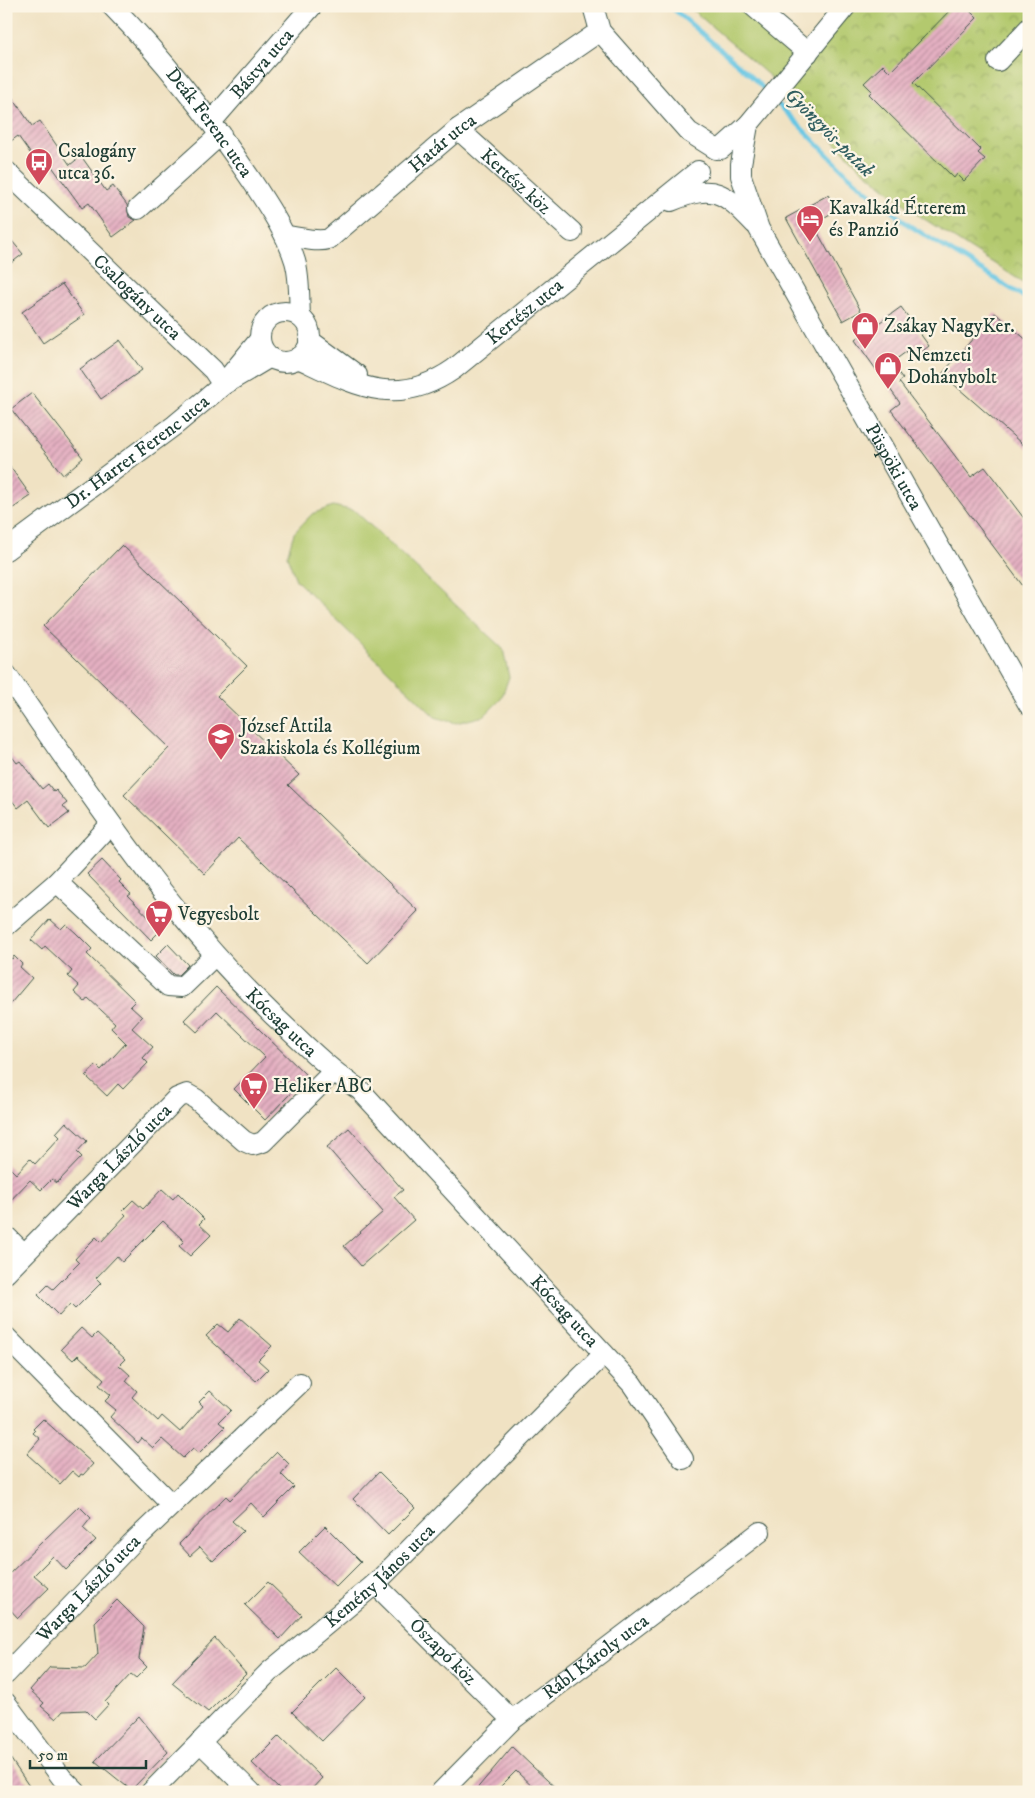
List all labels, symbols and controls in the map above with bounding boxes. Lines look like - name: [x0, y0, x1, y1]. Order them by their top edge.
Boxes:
- street label: Bástya utca: [225, 24, 299, 103]
- street label: Deák Ferenc utca: [161, 63, 258, 182]
- water label: Gyöngyös-patak: [779, 83, 880, 184]
- street label: Határ utca: [404, 108, 481, 178]
- place label: Csalogány utca 36.: [58, 140, 137, 185]
- street label: Kertész köz: [476, 143, 556, 219]
- bus stop icon: Csalogány utca 36.: [24, 147, 54, 186]
- place label: Kavalkád Étterem és Panzió: [829, 196, 966, 242]
- hotel icon: Kavalkád Étterem és Panzió: [795, 204, 825, 243]
- street label: Csalogány utca: [88, 249, 186, 345]
- street label: Kertész utca: [482, 274, 568, 350]
- shop icon: Zsákay NagyKer.: [850, 311, 880, 350]
- place label: Zsákay NagyKer.: [884, 315, 1015, 338]
- place label: Nemzeti Dohánybolt: [907, 344, 997, 389]
- shop icon: Nemzeti Dohánybolt: [873, 351, 903, 390]
- street label: Dr. Harrer Ferenc utca: [61, 390, 214, 514]
- street label: Püspöki utca: [860, 420, 927, 514]
- place label: József Attila Szakiskola és Kollégium: [238, 715, 420, 760]
- school or university icon: József Attila Szakiskola és Kollégium: [206, 722, 236, 761]
- supermarket icon: Vegyesbolt: [144, 899, 174, 938]
- place label: Vegyesbolt: [177, 903, 259, 926]
- street label: Kócsag utca: [241, 983, 322, 1062]
- supermarket icon: Heliker ABC: [239, 1071, 269, 1110]
- place label: Heliker ABC: [273, 1075, 372, 1098]
- street label: Warga László utca: [61, 1099, 176, 1216]
- street label: Kócsag utca: [526, 1270, 603, 1352]
- street label: Kemény János utca: [320, 1519, 440, 1633]
- street label: Warga László utca: [31, 1530, 145, 1647]
- street label: Rábl Károly utca: [538, 1609, 653, 1704]
- street label: Őszapó köz: [405, 1612, 482, 1690]
- scale bar: [30, 1738, 146, 1770]
- text: 50 m: [38, 1746, 68, 1765]

